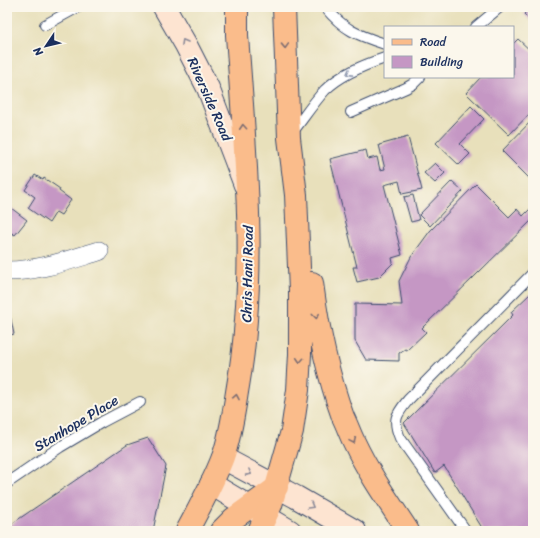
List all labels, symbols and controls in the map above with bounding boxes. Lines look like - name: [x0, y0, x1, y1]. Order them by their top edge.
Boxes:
- north arrow: [26, 26, 66, 66]
- legend: [384, 26, 514, 78]
- text: Road: [420, 31, 447, 53]
- one-way arrow: [182, 39, 189, 46]
- text: N: [28, 43, 49, 61]
- one-way arrow: [281, 43, 289, 49]
- text: Building: [420, 51, 463, 73]
- street label: Riverside Road: [180, 53, 240, 147]
- one-way arrow: [346, 69, 353, 76]
- one-way arrow: [239, 124, 248, 130]
- street label: Chris Hani Road: [234, 224, 261, 323]
- one-way arrow: [311, 313, 320, 319]
- one-way arrow: [295, 357, 304, 363]
- street label: Stanhope Place: [29, 388, 124, 459]
- one-way arrow: [232, 394, 240, 400]
- one-way arrow: [348, 436, 356, 444]
- one-way arrow: [245, 468, 253, 476]
- one-way arrow: [307, 501, 314, 508]

